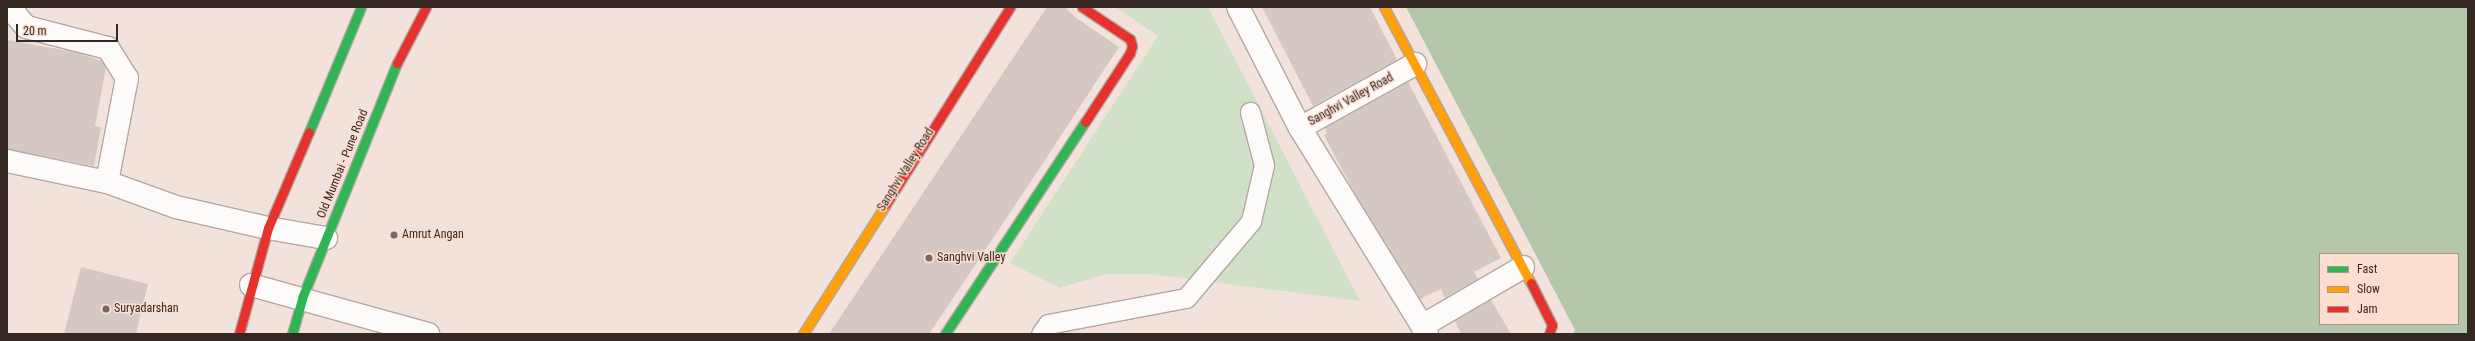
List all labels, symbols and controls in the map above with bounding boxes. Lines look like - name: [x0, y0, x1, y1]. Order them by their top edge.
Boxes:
- scale bar: [18, 16, 120, 42]
- text: 20 m: [23, 24, 47, 38]
- street label: Sanghvi Valley Road: [1306, 71, 1396, 129]
- street label: Old Mumbai - Pune Road: [315, 107, 371, 221]
- street label: Sanghvi Valley Road: [875, 126, 937, 214]
- place label: Amrut Angan: [402, 228, 464, 242]
- marker: Amrut Angan: [389, 230, 399, 240]
- place label: Sanghvi Valley: [937, 251, 1005, 265]
- marker: Sanghvi Valley: [924, 253, 934, 263]
- legend: [2319, 253, 2459, 325]
- text: Fast: [2357, 262, 2377, 276]
- text: Slow: [2357, 282, 2380, 296]
- place label: Suryadarshan: [114, 302, 179, 316]
- text: Jam: [2357, 302, 2378, 316]
- marker: Suryadarshan: [101, 304, 111, 314]

